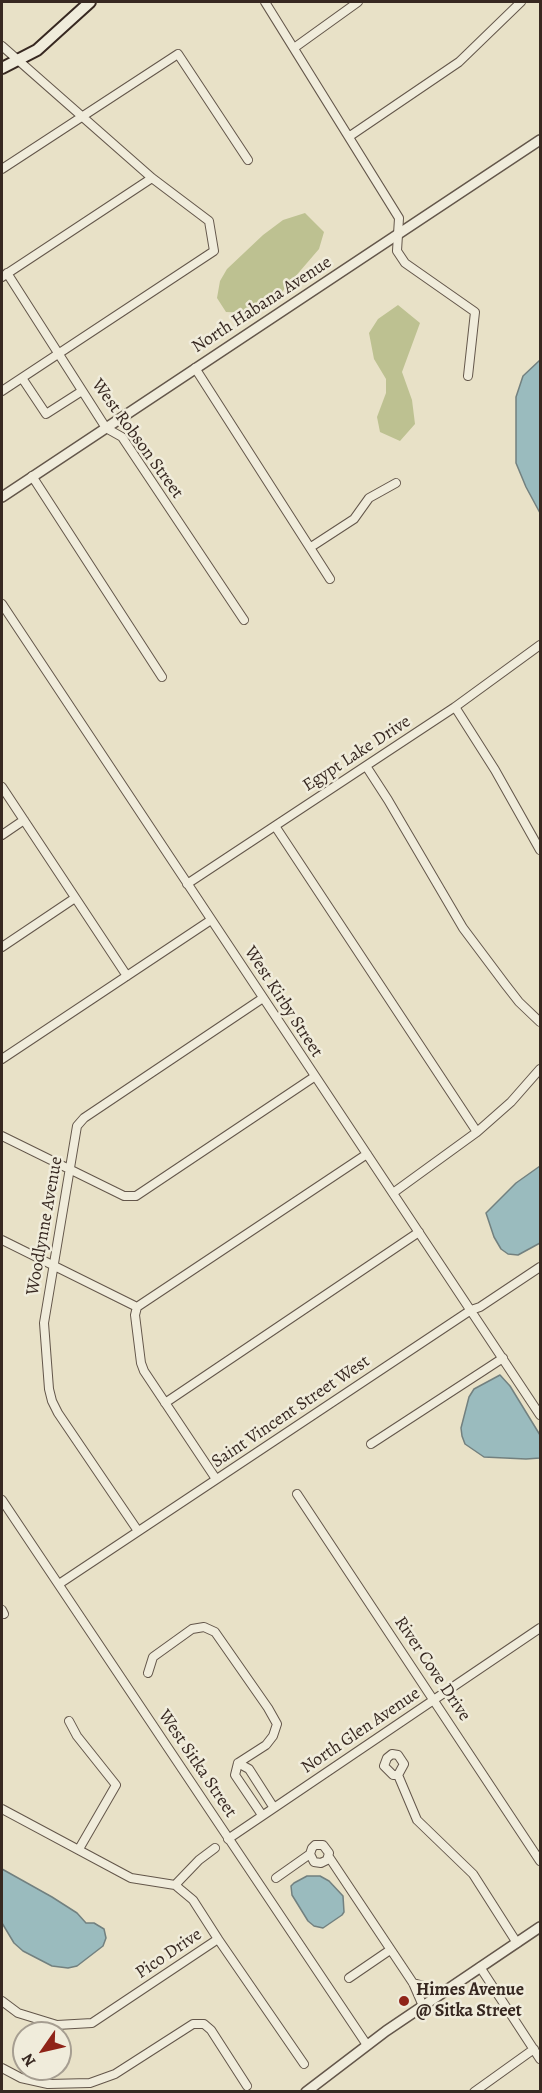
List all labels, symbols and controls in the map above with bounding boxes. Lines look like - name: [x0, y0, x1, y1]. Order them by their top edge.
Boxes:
- street label: North Habana Avenue: [188, 252, 336, 358]
- street label: West Robson Street: [86, 375, 188, 503]
- street label: Egypt Lake Drive: [299, 711, 415, 797]
- street label: West Kirby Street: [239, 942, 327, 1062]
- street label: Woodlynne Avenue: [22, 1155, 68, 1297]
- street label: Saint Vincent Street West: [208, 1351, 374, 1473]
- street label: River Cove Drive: [389, 1613, 475, 1725]
- street label: North Glen Avenue: [297, 1683, 425, 1779]
- street label: West Sitka Street: [153, 1706, 241, 1822]
- street label: Pico Drive: [132, 1924, 206, 1984]
- place label: Himes Avenue @ Sitka Street: [416, 1980, 524, 2022]
- marker: Himes Avenue @ Sitka Street: [397, 1994, 411, 2008]
- north arrow: [12, 2021, 72, 2081]
- text: N: [16, 2049, 41, 2071]

